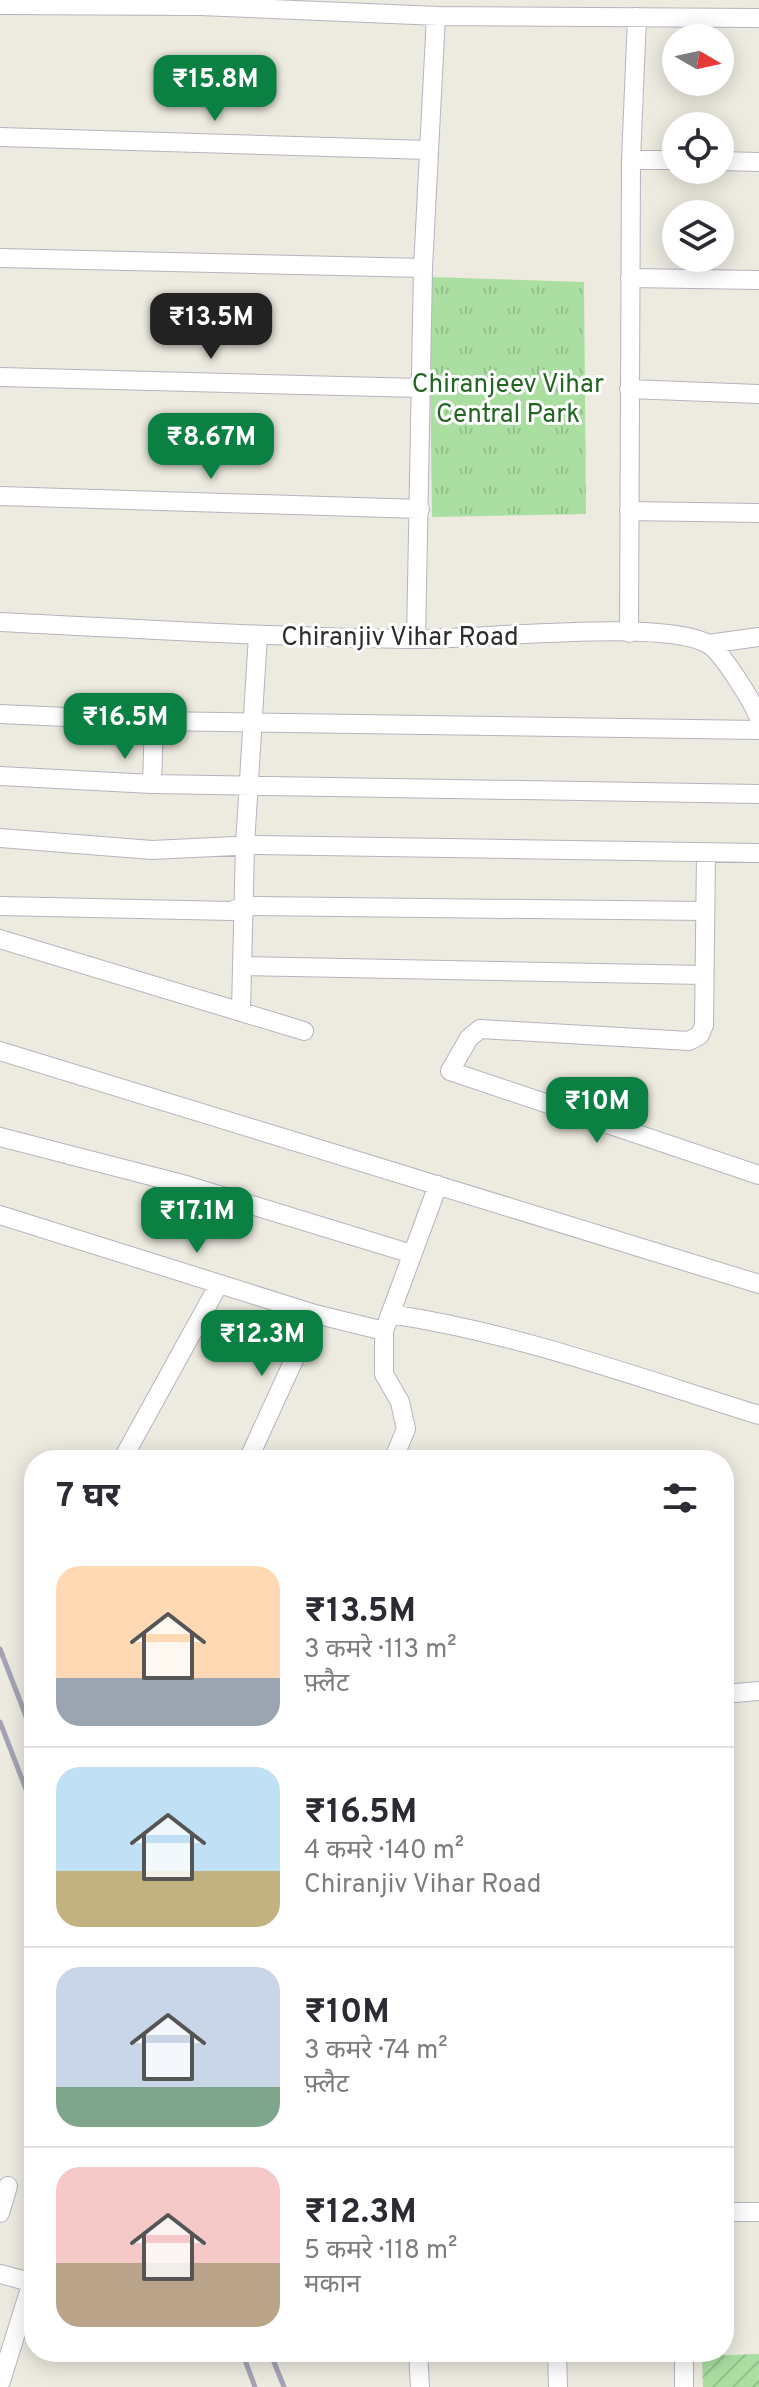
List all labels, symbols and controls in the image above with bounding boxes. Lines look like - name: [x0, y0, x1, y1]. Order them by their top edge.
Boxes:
- north arrow: [662, 24, 734, 96]
- map controls: [662, 24, 734, 272]
- pin: ₹15.8M: [150, 55, 280, 123]
- text: ₹15.8M: [172, 64, 259, 97]
- button: locate: [662, 112, 734, 184]
- button: layers: [662, 200, 734, 272]
- pin: ₹13.5M: [146, 293, 276, 361]
- text: ₹13.5M: [168, 302, 254, 335]
- park label: Chiranjeev Vihar Central Park: [412, 369, 604, 432]
- pin: ₹8.67M: [146, 413, 276, 481]
- text: ₹8.67M: [166, 422, 256, 455]
- street label: Chiranjiv Vihar Road: [281, 622, 519, 655]
- pin: ₹16.5M: [60, 693, 190, 761]
- text: ₹16.5M: [82, 702, 168, 735]
- pin: ₹10M: [550, 1077, 644, 1145]
- text: ₹10M: [564, 1086, 630, 1119]
- pin: ₹17.1M: [132, 1187, 262, 1255]
- text: ₹17.1M: [159, 1196, 235, 1229]
- pin: ₹12.3M: [197, 1310, 327, 1378]
- text: ₹12.3M: [219, 1319, 305, 1352]
- text: 7 घर: [56, 1476, 120, 1519]
- icon: filters: [658, 1476, 702, 1520]
- text: ₹13.5M: [304, 1591, 416, 1634]
- icon: home: [120, 1598, 216, 1694]
- text: 3 कमरे · 113 m²: [304, 1634, 457, 1667]
- text: फ़्लैट: [304, 1668, 349, 1701]
- text: ₹16.5M: [304, 1792, 417, 1835]
- icon: home: [120, 1799, 216, 1895]
- text: 4 कमरे · 140 m²: [304, 1835, 464, 1868]
- text: Chiranjiv Vihar Road: [304, 1869, 541, 1902]
- text: ₹10M: [304, 1992, 390, 2035]
- icon: home: [120, 1999, 216, 2095]
- text: 3 कमरे · 74 m²: [304, 2035, 448, 2068]
- text: फ़्लैट: [304, 2069, 349, 2102]
- text: ₹12.3M: [304, 2192, 417, 2235]
- icon: home: [120, 2199, 216, 2295]
- text: 5 कमरे · 118 m²: [304, 2235, 457, 2268]
- text: मकान: [304, 2269, 361, 2302]

